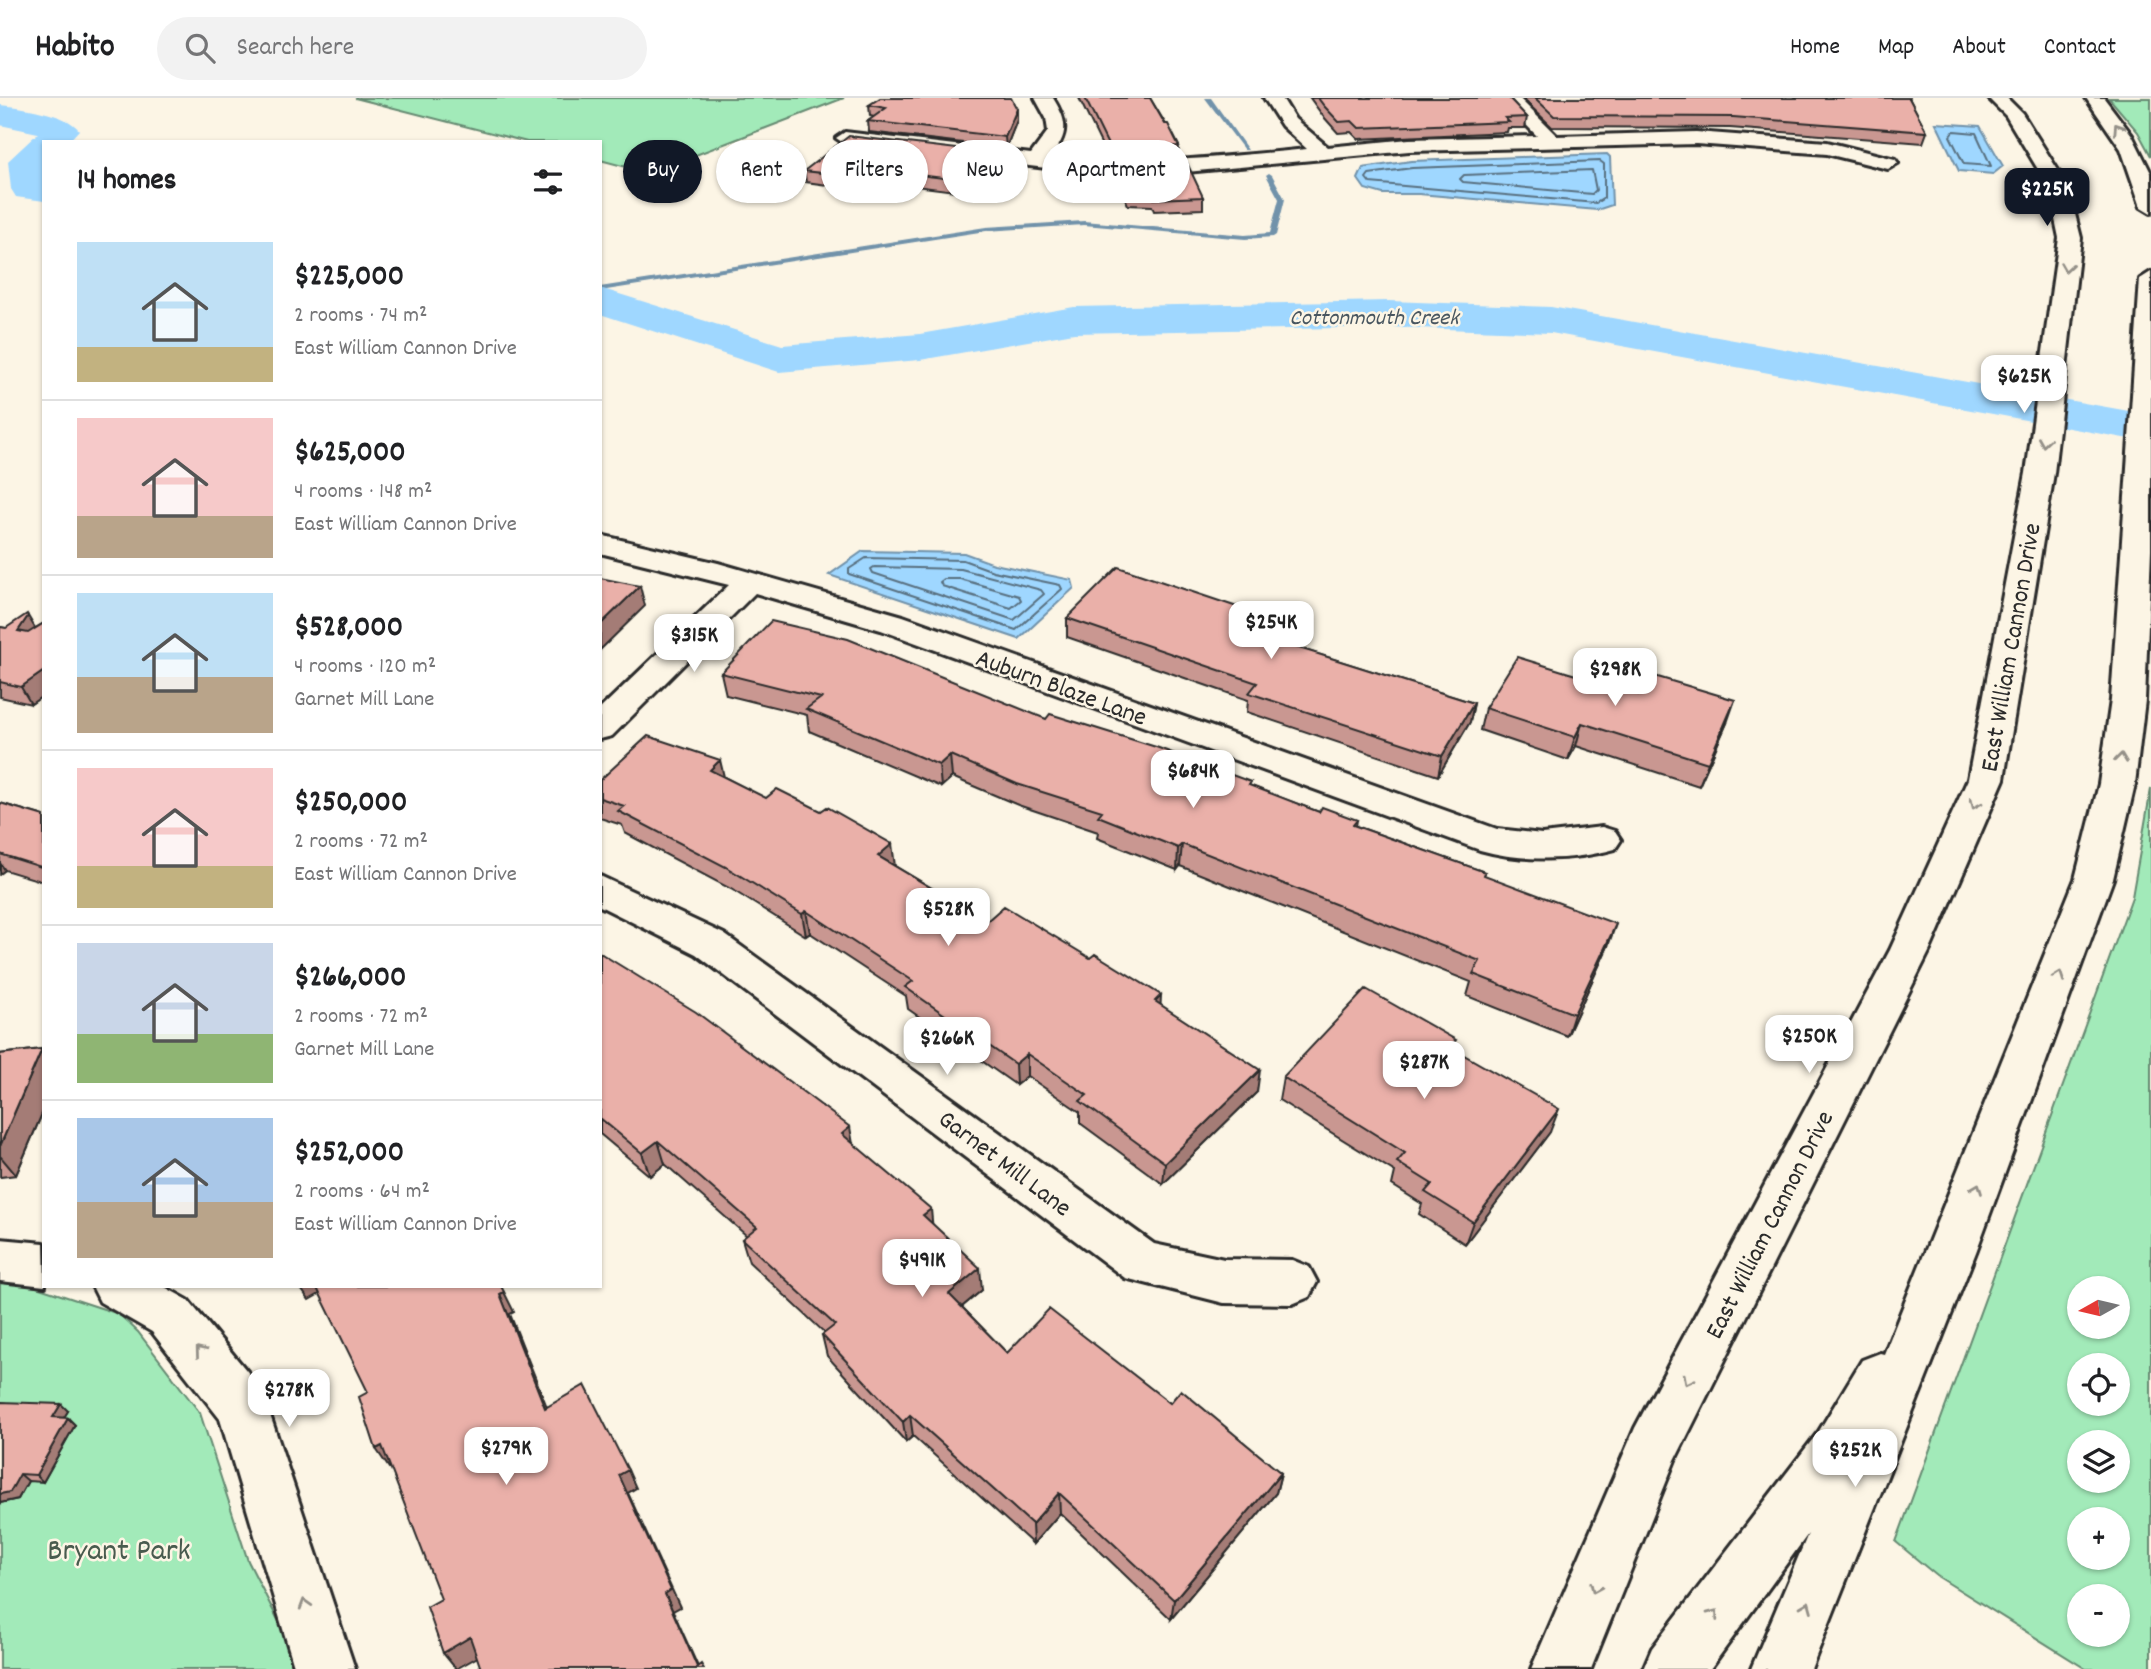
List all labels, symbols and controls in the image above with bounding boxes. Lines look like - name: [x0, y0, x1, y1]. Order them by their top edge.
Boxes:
- search box: [157, 17, 647, 80]
- text: Habito: [35, 25, 115, 72]
- icon: search: [181, 29, 219, 67]
- text: Search here: [237, 30, 354, 67]
- text: Home: [1790, 31, 1840, 65]
- text: Map: [1878, 31, 1914, 65]
- text: About: [1952, 31, 2006, 65]
- text: Contact: [2044, 31, 2116, 65]
- one-way arrow: [2113, 122, 2126, 135]
- chip: Buy: [623, 140, 702, 203]
- chip: Rent: [716, 140, 807, 203]
- chip: Filters: [821, 140, 928, 203]
- chip: New: [942, 140, 1028, 203]
- chip: Apartment: [1042, 140, 1190, 203]
- text: 14 homes: [77, 161, 176, 204]
- icon: filters: [529, 163, 567, 201]
- pin: $225K: [1998, 169, 2096, 228]
- text: $225K: [2020, 174, 2074, 207]
- text: $225,000: [294, 257, 404, 300]
- one-way arrow: [2059, 262, 2074, 273]
- icon: home: [133, 270, 217, 354]
- text: 2 rooms · 74 m²: [294, 300, 427, 333]
- water label: Cottonmouth Creek: [1289, 303, 1461, 336]
- text: East William Cannon Drive: [294, 333, 517, 366]
- pin: $625K: [1975, 356, 2073, 415]
- text: $625K: [1997, 361, 2051, 394]
- text: $625,000: [294, 433, 406, 476]
- one-way arrow: [2037, 436, 2052, 448]
- icon: home: [133, 446, 217, 530]
- text: 4 rooms · 148 m²: [294, 476, 432, 509]
- text: East William Cannon Drive: [294, 509, 517, 542]
- street label: East William Cannon Drive: [1972, 520, 2053, 775]
- pin: $254K: [1222, 602, 1320, 661]
- text: $254K: [1245, 607, 1297, 640]
- text: $528,000: [294, 608, 403, 651]
- pin: $315K: [645, 614, 743, 674]
- text: $315K: [670, 620, 718, 653]
- icon: home: [133, 621, 217, 705]
- street label: Auburn Blaze Lane: [970, 641, 1152, 737]
- pin: $298K: [1566, 648, 1664, 708]
- text: 4 rooms · 120 m²: [294, 651, 436, 684]
- text: $298K: [1589, 654, 1641, 687]
- text: Garnet Mill Lane: [294, 684, 434, 717]
- pin: $684K: [1144, 750, 1242, 810]
- one-way arrow: [2113, 752, 2128, 764]
- text: $684K: [1167, 756, 1219, 789]
- text: $250,000: [294, 783, 407, 826]
- icon: home: [133, 796, 217, 880]
- one-way arrow: [1969, 797, 1983, 809]
- text: 2 rooms · 72 m²: [294, 826, 428, 859]
- text: East William Cannon Drive: [294, 859, 517, 892]
- pin: $528K: [899, 888, 997, 948]
- text: $528K: [922, 894, 974, 927]
- text: $266,000: [294, 958, 406, 1001]
- one-way arrow: [2051, 970, 2065, 983]
- icon: home: [133, 971, 217, 1055]
- text: 2 rooms · 72 m²: [294, 1001, 428, 1034]
- pin: $250K: [1760, 1016, 1858, 1075]
- pin: $266K: [898, 1018, 996, 1077]
- text: $250K: [1781, 1021, 1837, 1054]
- text: $266K: [920, 1023, 974, 1056]
- text: Garnet Mill Lane: [294, 1034, 434, 1067]
- pin: $287K: [1375, 1042, 1473, 1101]
- text: $287K: [1399, 1047, 1449, 1080]
- street label: Garnet Mill Lane: [929, 1102, 1078, 1227]
- street label: East William Cannon Drive: [1697, 1105, 1845, 1346]
- text: $252,000: [294, 1133, 404, 1176]
- icon: home: [133, 1146, 217, 1230]
- text: 2 rooms · 64 m²: [294, 1176, 430, 1209]
- one-way arrow: [1969, 1183, 1983, 1195]
- text: East William Cannon Drive: [294, 1209, 517, 1242]
- pin: $491K: [873, 1240, 971, 1299]
- text: $491K: [898, 1245, 946, 1278]
- north arrow: [2067, 1276, 2130, 1339]
- map controls: [2067, 1276, 2130, 1647]
- one-way arrow: [196, 1347, 208, 1360]
- button: locate: [2067, 1353, 2130, 1416]
- pin: $278K: [240, 1370, 338, 1429]
- one-way arrow: [1683, 1373, 1696, 1385]
- text: $278K: [264, 1375, 314, 1408]
- pin: $279K: [457, 1428, 555, 1487]
- pin: $252K: [1806, 1430, 1904, 1489]
- button: layers: [2067, 1430, 2130, 1493]
- text: $279K: [480, 1433, 532, 1466]
- text: $252K: [1828, 1435, 1882, 1468]
- button: +: [2067, 1507, 2130, 1570]
- park label: Bryant Park: [47, 1530, 191, 1576]
- one-way arrow: [1589, 1580, 1603, 1593]
- button: −: [2067, 1584, 2130, 1647]
- one-way arrow: [298, 1598, 313, 1610]
- one-way arrow: [1799, 1601, 1813, 1613]
- one-way arrow: [1706, 1610, 1718, 1622]

